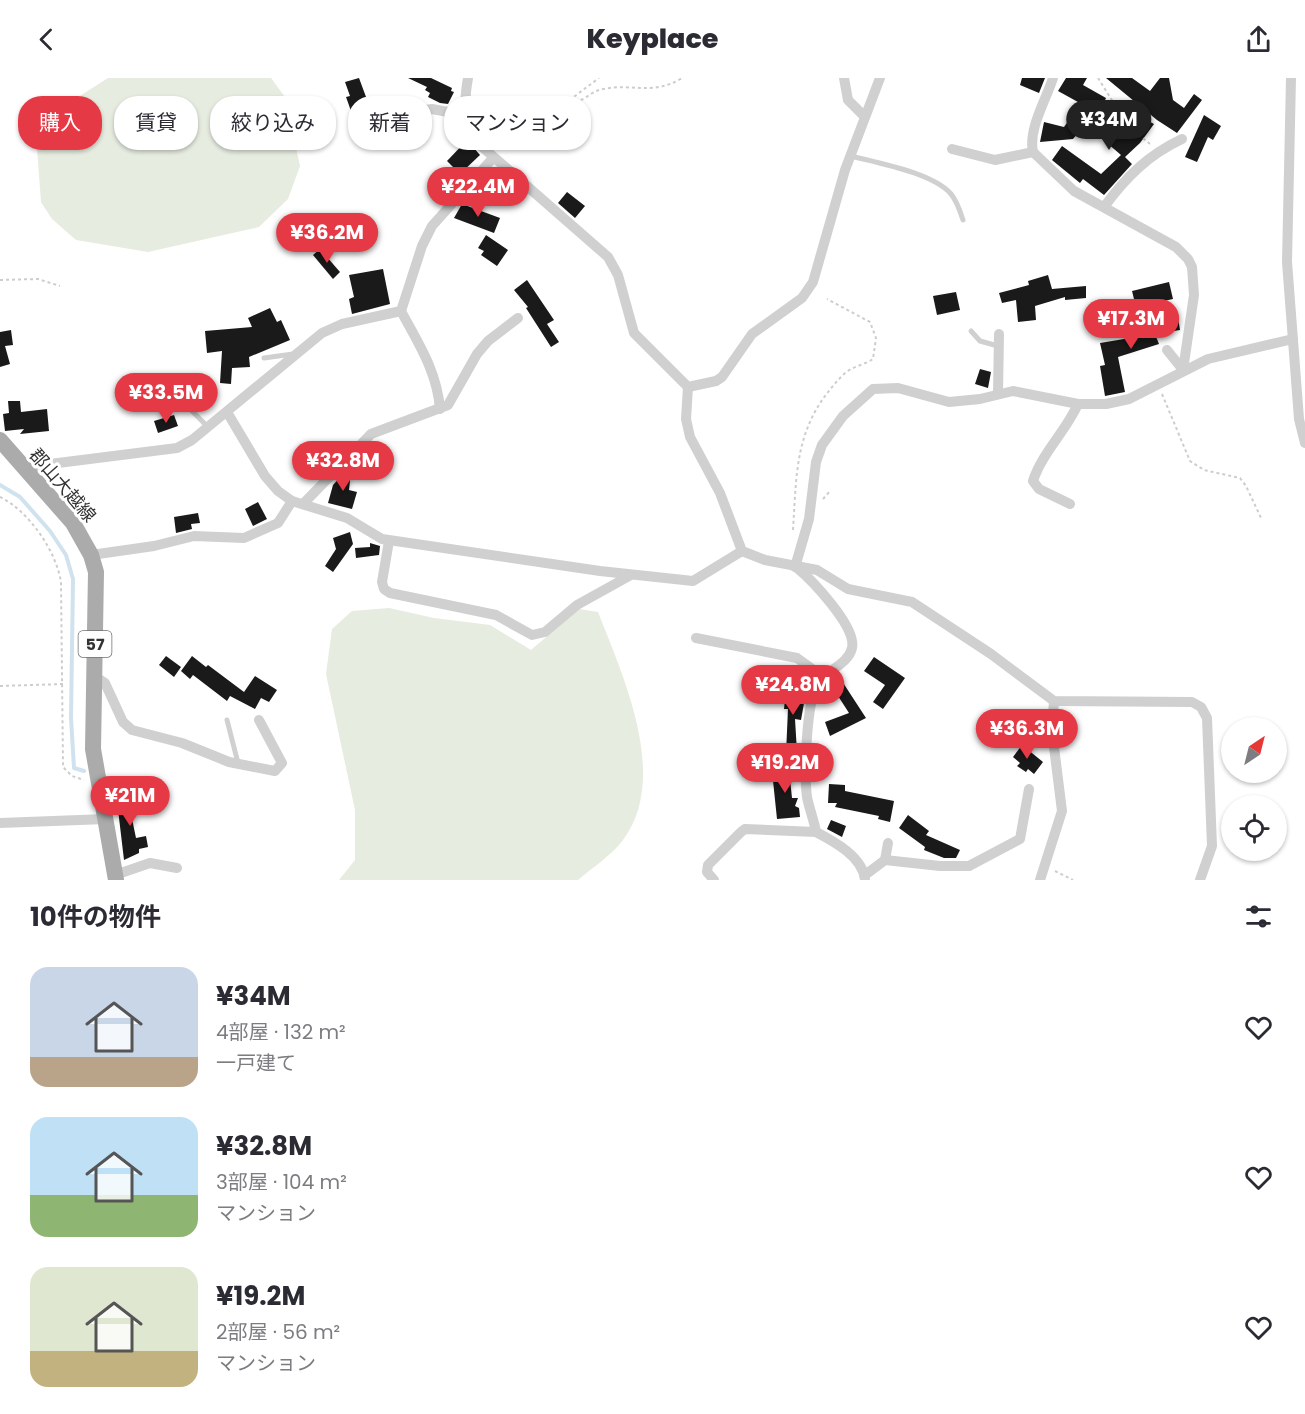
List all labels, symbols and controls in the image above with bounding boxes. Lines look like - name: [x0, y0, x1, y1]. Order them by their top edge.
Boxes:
- text: Keyplace: [587, 20, 718, 57]
- icon: back: [30, 23, 63, 56]
- icon: share: [1242, 23, 1275, 56]
- chip: 購入: [18, 96, 102, 150]
- chip: 賃貸: [114, 96, 198, 150]
- chip: 絞り込み: [210, 96, 336, 150]
- chip: 新着: [348, 96, 432, 150]
- chip: マンション: [444, 96, 591, 150]
- pin: ¥34M: [1073, 100, 1145, 151]
- text: ¥34M: [1080, 105, 1138, 133]
- pin: ¥22.4M: [429, 167, 527, 218]
- text: ¥22.4M: [441, 172, 515, 200]
- pin: ¥36.2M: [278, 213, 376, 264]
- text: ¥36.2M: [290, 218, 364, 246]
- pin: ¥17.3M: [1082, 299, 1180, 350]
- text: ¥17.3M: [1097, 304, 1165, 332]
- pin: ¥33.5M: [117, 373, 215, 424]
- text: ¥33.5M: [129, 378, 203, 406]
- pin: ¥32.8M: [294, 441, 392, 492]
- street label: 郡山大越線: [24, 443, 102, 527]
- text: ¥32.8M: [306, 446, 380, 474]
- road number: 57: [78, 631, 112, 657]
- pin: ¥24.8M: [744, 665, 842, 716]
- text: ¥24.8M: [755, 670, 831, 698]
- pin: ¥36.3M: [978, 709, 1076, 760]
- text: ¥36.3M: [990, 714, 1064, 742]
- north arrow: [1221, 717, 1287, 783]
- map controls: [1221, 717, 1287, 861]
- pin: ¥19.2M: [736, 743, 834, 794]
- text: ¥19.2M: [751, 748, 819, 776]
- pin: ¥21M: [94, 776, 166, 827]
- text: ¥21M: [105, 781, 155, 809]
- button: locate: [1221, 795, 1287, 861]
- text: 10件の物件: [30, 899, 161, 935]
- icon: filters: [1242, 900, 1275, 933]
- text: ¥34M: [216, 978, 291, 1014]
- icon: home: [78, 991, 150, 1063]
- icon: heart: [1242, 1011, 1275, 1044]
- text: 4部屋 · 132 m²: [216, 1018, 346, 1046]
- text: 一戸建て: [216, 1049, 296, 1077]
- text: ¥32.8M: [216, 1128, 312, 1164]
- icon: home: [78, 1141, 150, 1213]
- icon: heart: [1242, 1161, 1275, 1194]
- text: 3部屋 · 104 m²: [216, 1168, 347, 1196]
- text: マンション: [216, 1199, 316, 1227]
- text: ¥19.2M: [216, 1278, 305, 1314]
- icon: home: [78, 1291, 150, 1363]
- icon: heart: [1242, 1311, 1275, 1344]
- text: 2部屋 · 56 m²: [216, 1318, 340, 1346]
- text: マンション: [216, 1349, 316, 1377]

